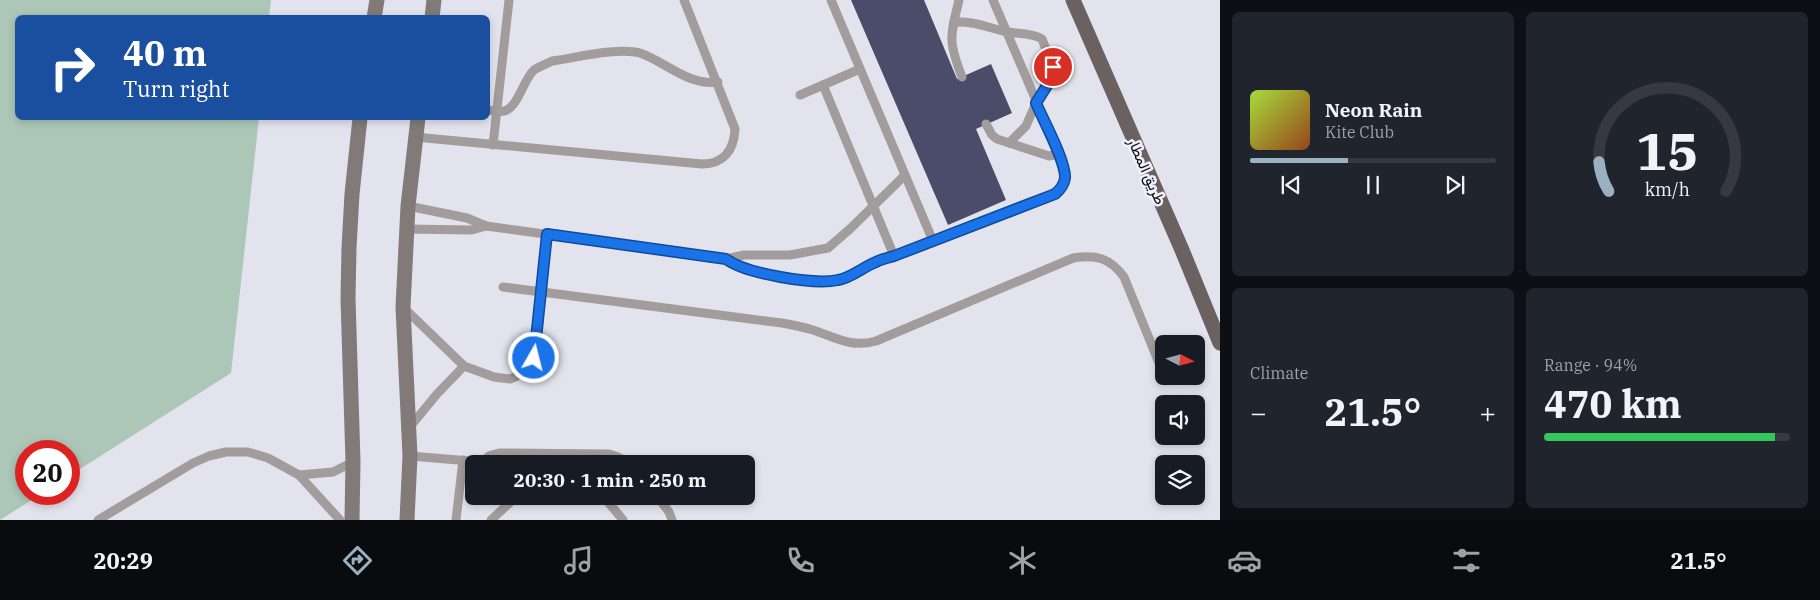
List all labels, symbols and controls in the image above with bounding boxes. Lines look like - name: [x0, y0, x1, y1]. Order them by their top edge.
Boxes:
- text: 40 m: [123, 30, 207, 76]
- icon: right: [40, 35, 105, 100]
- pin: [1032, 46, 1074, 88]
- icon: arrive: [1039, 53, 1067, 81]
- text: Turn right: [123, 74, 230, 103]
- text: Neon Rain: [1325, 98, 1422, 122]
- text: 15: [1636, 117, 1698, 184]
- text: Kite Club: [1325, 122, 1394, 142]
- street label: طريق المطار: [1123, 134, 1170, 208]
- icon: previous: [1277, 171, 1305, 199]
- icon: pause: [1359, 171, 1387, 199]
- icon: next: [1441, 171, 1469, 199]
- text: km/h: [1644, 178, 1690, 201]
- position arrow: [507, 331, 559, 383]
- north arrow: [1155, 335, 1205, 385]
- map controls: [1155, 335, 1205, 505]
- text: Range · 94%: [1544, 355, 1637, 375]
- text: Climate: [1250, 363, 1308, 383]
- text: 470 km: [1544, 379, 1682, 428]
- text: 21.5°: [1325, 387, 1421, 436]
- text: −: [1250, 394, 1267, 431]
- text: +: [1479, 394, 1496, 431]
- button: sound: [1155, 395, 1205, 445]
- speed limit sign: 20: [15, 440, 80, 505]
- button: layers: [1155, 455, 1205, 505]
- text: 20:30 · 1 min · 250 m: [514, 468, 706, 492]
- icon: directions: [340, 543, 375, 578]
- icon: music: [561, 543, 596, 578]
- icon: phone: [783, 543, 818, 578]
- icon: climate: [1005, 543, 1040, 578]
- icon: car: [1227, 543, 1262, 578]
- icon: filters: [1449, 543, 1484, 578]
- text: 20:29: [93, 546, 153, 575]
- text: 21.5°: [1670, 546, 1727, 575]

